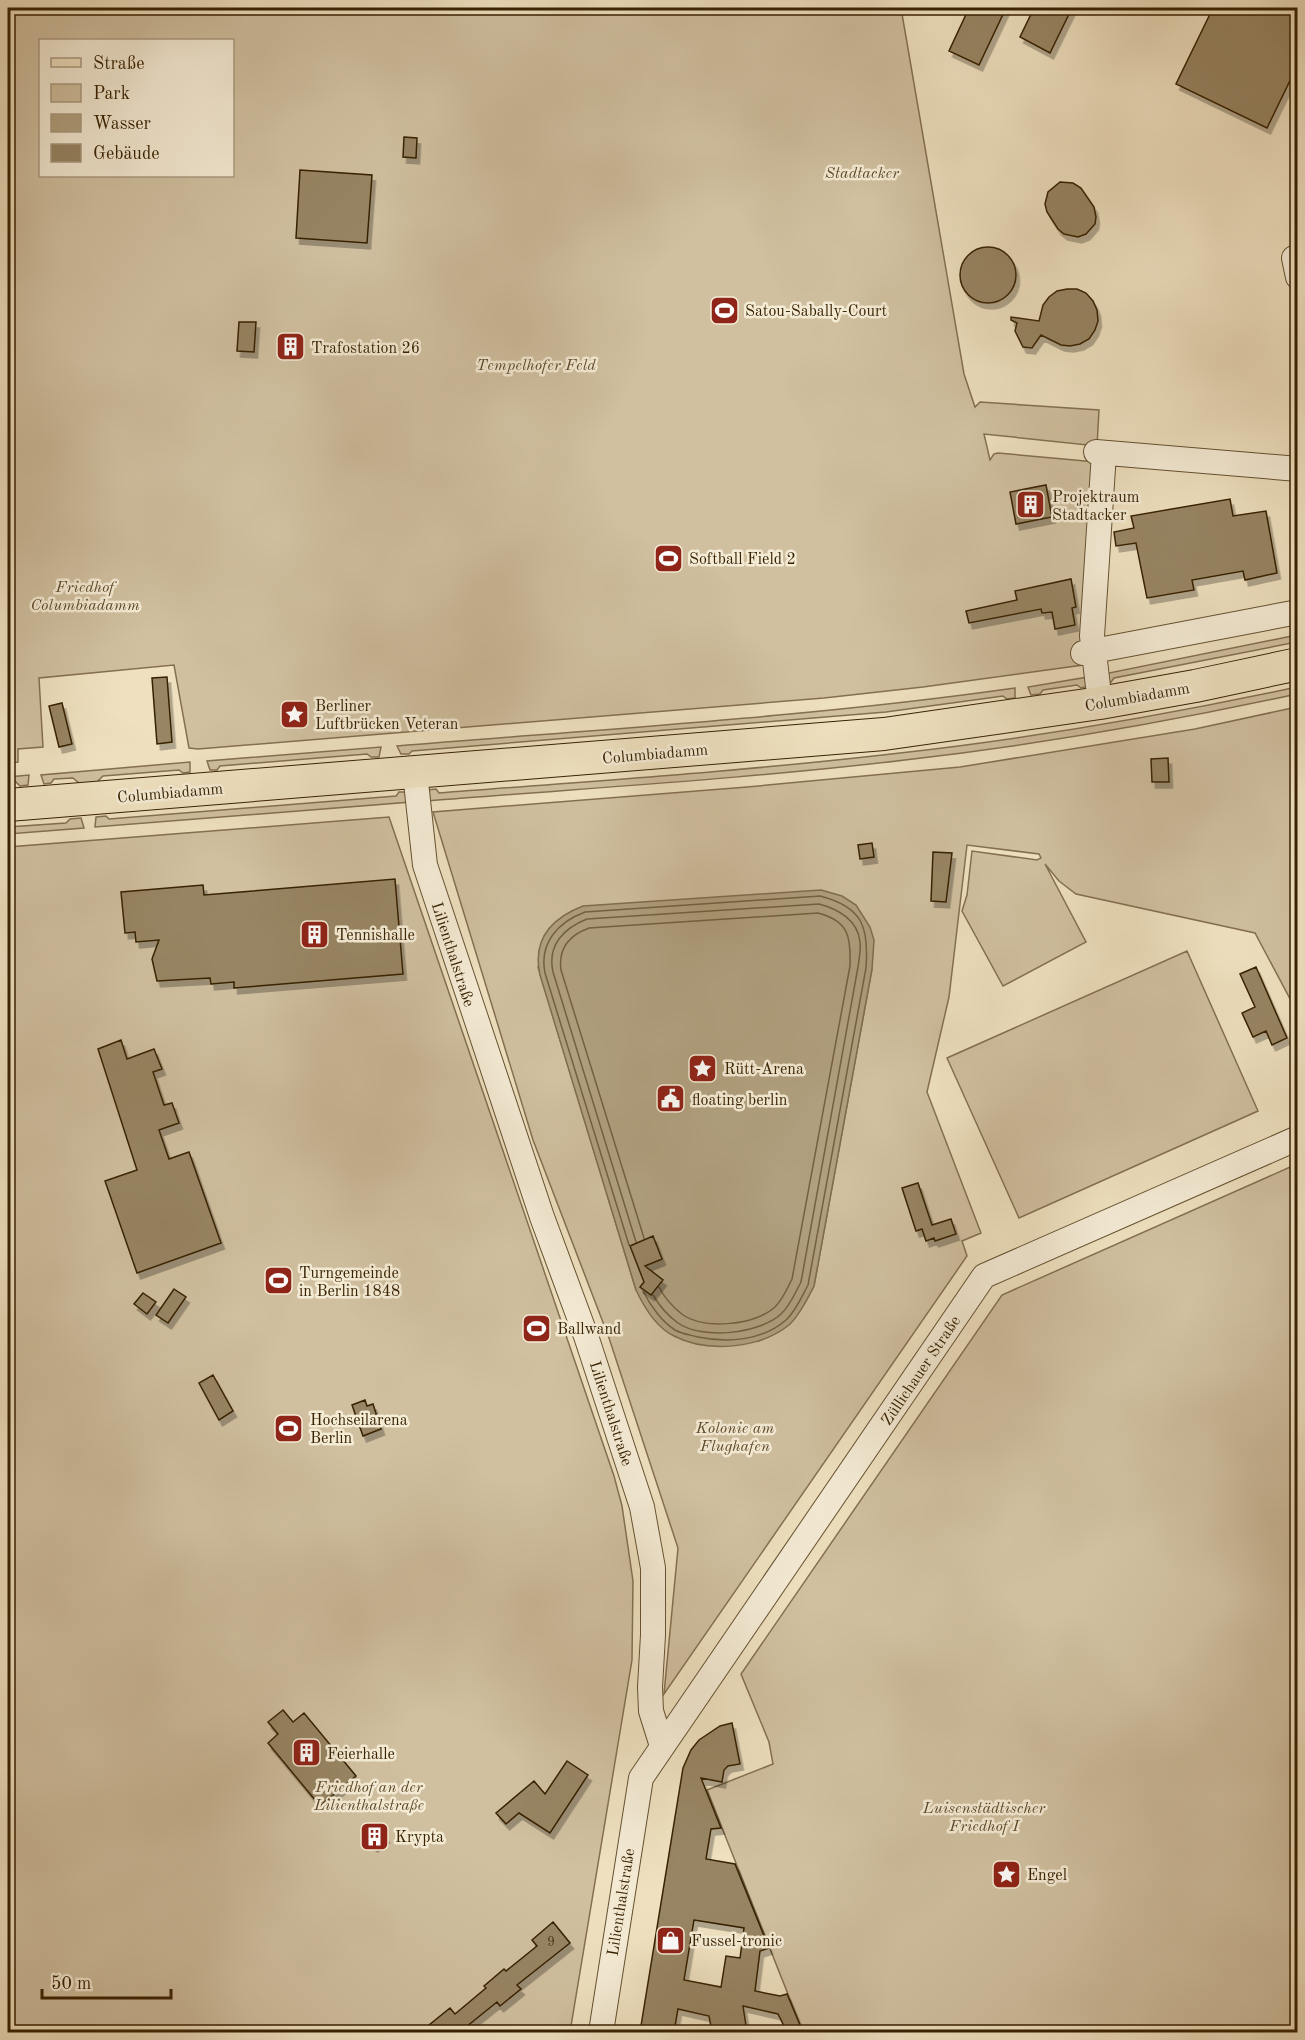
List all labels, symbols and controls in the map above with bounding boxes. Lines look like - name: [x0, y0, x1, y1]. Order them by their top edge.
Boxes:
- legend: [39, 39, 234, 177]
- text: Straße: [93, 55, 144, 73]
- text: Park: [93, 85, 130, 103]
- text: Wasser: [93, 115, 152, 133]
- text: Gebäude: [93, 145, 160, 163]
- park label: Stadtacker: [825, 166, 900, 182]
- sports icon: Satou-Sabally-Court: [708, 294, 740, 326]
- place label: Satou-Sabally-Court: [745, 304, 888, 320]
- building icon: Trafostation 26: [274, 331, 306, 363]
- place label: Trafostation 26: [311, 341, 420, 357]
- park label: Tempelhofer Feld: [476, 358, 596, 374]
- building icon: Projektraum Stadtacker: [1015, 489, 1047, 521]
- place label: Projektraum Stadtacker: [1052, 490, 1140, 524]
- sports icon: Softball Field 2: [652, 542, 684, 574]
- place label: Softball Field 2: [689, 552, 796, 568]
- park label: Friedhof Columbiadamm: [30, 580, 140, 614]
- street label: Columbiadamm: [1084, 681, 1191, 715]
- place icon: Berliner Luftbrücken Veteran: [278, 698, 310, 730]
- place label: Berliner Luftbrücken Veteran: [315, 699, 459, 733]
- street label: Columbiadamm: [602, 742, 709, 768]
- street label: Columbiadamm: [117, 781, 224, 807]
- street label: Lilienthalstraße: [428, 900, 477, 1009]
- building icon: Tennishalle: [299, 918, 331, 950]
- place label: Tennishalle: [336, 928, 415, 944]
- place icon: Rütt-Arena: [687, 1052, 719, 1084]
- place label: Rütt-Arena: [724, 1062, 804, 1078]
- public building icon: floating berlin: [655, 1083, 687, 1115]
- place label: floating berlin: [692, 1093, 788, 1109]
- sports icon: Turngemeinde in Berlin 1848: [262, 1265, 294, 1297]
- place label: Turngemeinde in Berlin 1848: [299, 1266, 400, 1300]
- sports icon: Ballwand: [520, 1312, 552, 1344]
- street label: Züllichauer Straße: [879, 1313, 964, 1429]
- place label: Ballwand: [557, 1322, 621, 1338]
- street label: Lilienthalstraße: [586, 1359, 635, 1468]
- sports icon: Hochseilarena Berlin: [273, 1412, 305, 1444]
- place label: Hochseilarena Berlin: [310, 1413, 408, 1447]
- park label: Kolonie am Flughafen: [695, 1421, 774, 1455]
- building icon: Feierhalle: [290, 1737, 322, 1769]
- place label: Feierhalle: [327, 1747, 395, 1763]
- park label: Friedhof an der Lilienthalstraße: [313, 1780, 424, 1814]
- park label: Luisenstädtischer Friedhof I: [922, 1801, 1046, 1835]
- building icon: Krypta: [358, 1820, 390, 1852]
- place label: Krypta: [395, 1830, 444, 1846]
- street label: Lilienthalstraße: [606, 1847, 638, 1957]
- place icon: Engel: [990, 1858, 1022, 1890]
- place label: Engel: [1027, 1868, 1067, 1884]
- shop icon: Fussel-tronic: [654, 1924, 686, 1956]
- place label: Fussel-tronic: [691, 1934, 782, 1950]
- house number: 9: [547, 1935, 555, 1949]
- scale bar: [42, 1962, 171, 2000]
- text: 50 m: [51, 1975, 91, 1993]

